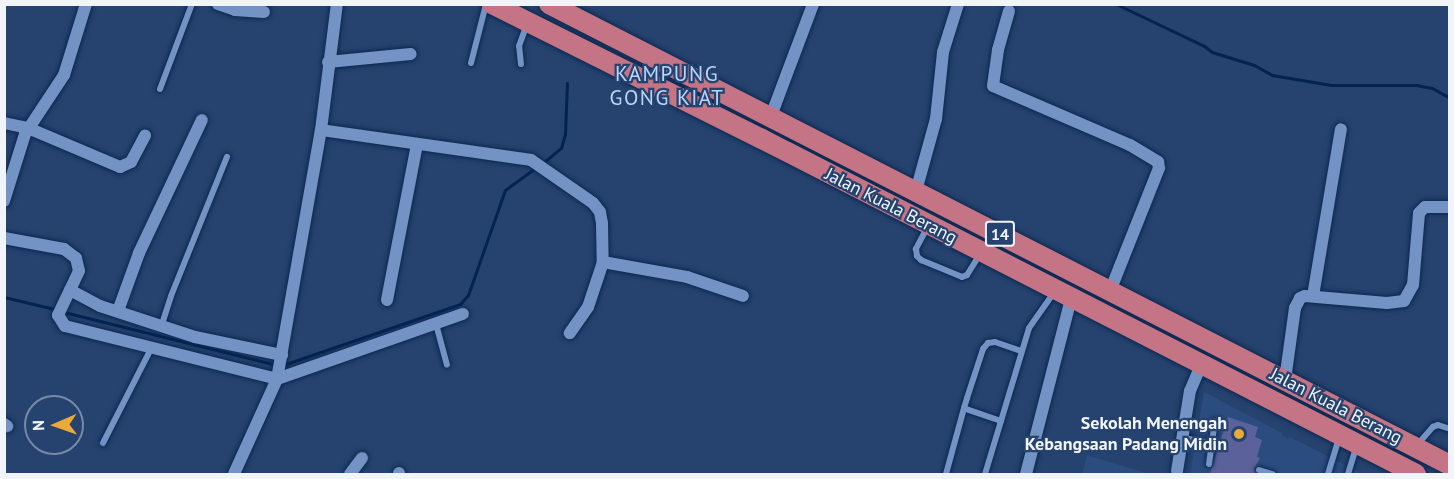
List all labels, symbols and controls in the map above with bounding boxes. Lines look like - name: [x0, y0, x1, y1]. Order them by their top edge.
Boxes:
- district label: KAMPUNG GONG KIAT: [610, 61, 724, 111]
- street label: Jalan Kuala Berang: [821, 163, 961, 249]
- road number: 14: [984, 221, 1016, 247]
- street label: Jalan Kuala Berang: [1266, 363, 1406, 449]
- north arrow: [24, 395, 84, 455]
- place label: Sekolah Menengah Kebangsaan Padang Midin: [1025, 413, 1227, 456]
- text: N: [28, 420, 48, 431]
- marker: Sekolah Menengah Kebangsaan Padang Midin: [1232, 427, 1246, 441]

